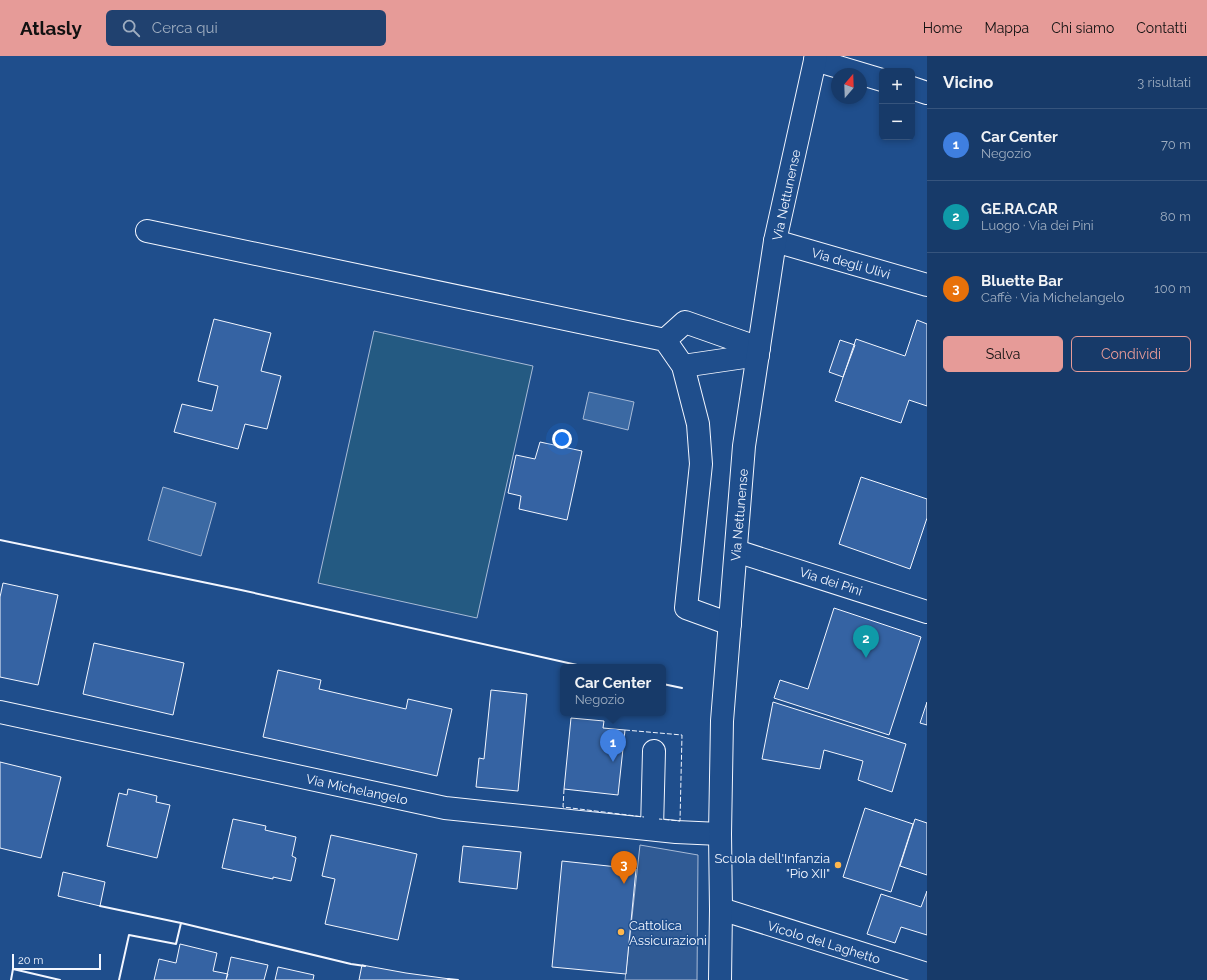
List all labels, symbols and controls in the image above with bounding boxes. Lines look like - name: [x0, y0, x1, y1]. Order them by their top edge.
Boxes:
- search box: [106, 10, 386, 46]
- text: Atlasly: [20, 17, 82, 39]
- icon: search: [120, 17, 142, 39]
- text: Cerca qui: [152, 19, 218, 37]
- text: Home: [923, 20, 962, 36]
- text: Mappa: [984, 20, 1029, 36]
- text: Chi siamo: [1051, 20, 1114, 36]
- text: Contatti: [1136, 20, 1187, 36]
- north arrow: [831, 68, 867, 104]
- map controls: [879, 68, 915, 140]
- button: +: [879, 68, 915, 104]
- text: Vicino: [943, 72, 993, 92]
- text: 3 risultati: [1137, 75, 1191, 90]
- button: −: [879, 104, 915, 140]
- text: Car Center: [981, 128, 1058, 146]
- text: 1: [953, 137, 959, 152]
- text: 70 m: [1161, 137, 1191, 152]
- text: Negozio: [981, 146, 1031, 161]
- street label: Via Nettunense: [770, 148, 804, 242]
- text: GE.RA.CAR: [981, 200, 1058, 218]
- text: 2: [952, 209, 960, 224]
- text: 80 m: [1160, 209, 1191, 224]
- text: Luogo · Via dei Pini: [981, 218, 1094, 233]
- street label: Via degli Ulivi: [810, 245, 892, 282]
- text: Bluette Bar: [981, 272, 1063, 290]
- text: 3: [952, 281, 960, 296]
- text: 100 m: [1154, 281, 1191, 296]
- text: Caffè · Via Michelangelo: [981, 290, 1124, 305]
- button: Salva: [943, 336, 1063, 372]
- button: Condividi: [1071, 336, 1191, 372]
- your location: [552, 429, 572, 449]
- street label: Via Nettunense: [728, 468, 751, 562]
- street label: Via dei Pini: [797, 564, 864, 599]
- pin: 2: [853, 625, 879, 658]
- popup: [560, 664, 666, 716]
- text: Car Center: [575, 674, 651, 692]
- text: Negozio: [575, 692, 625, 707]
- pin: 1: [600, 729, 626, 762]
- street label: Via Michelangelo: [305, 771, 409, 808]
- pin: 3: [611, 851, 637, 884]
- place label: Scuola dell'Infanzia "Pio XII": [714, 851, 830, 881]
- marker: Scuola dell'Infanzia "Pio XII": [833, 860, 843, 870]
- place label: Cattolica Assicurazioni: [629, 918, 707, 948]
- street label: Vicolo del Laghetto: [766, 918, 882, 967]
- marker: Cattolica Assicurazioni: [616, 927, 626, 937]
- scale bar: [12, 952, 101, 971]
- text: 20 m: [18, 954, 43, 967]

